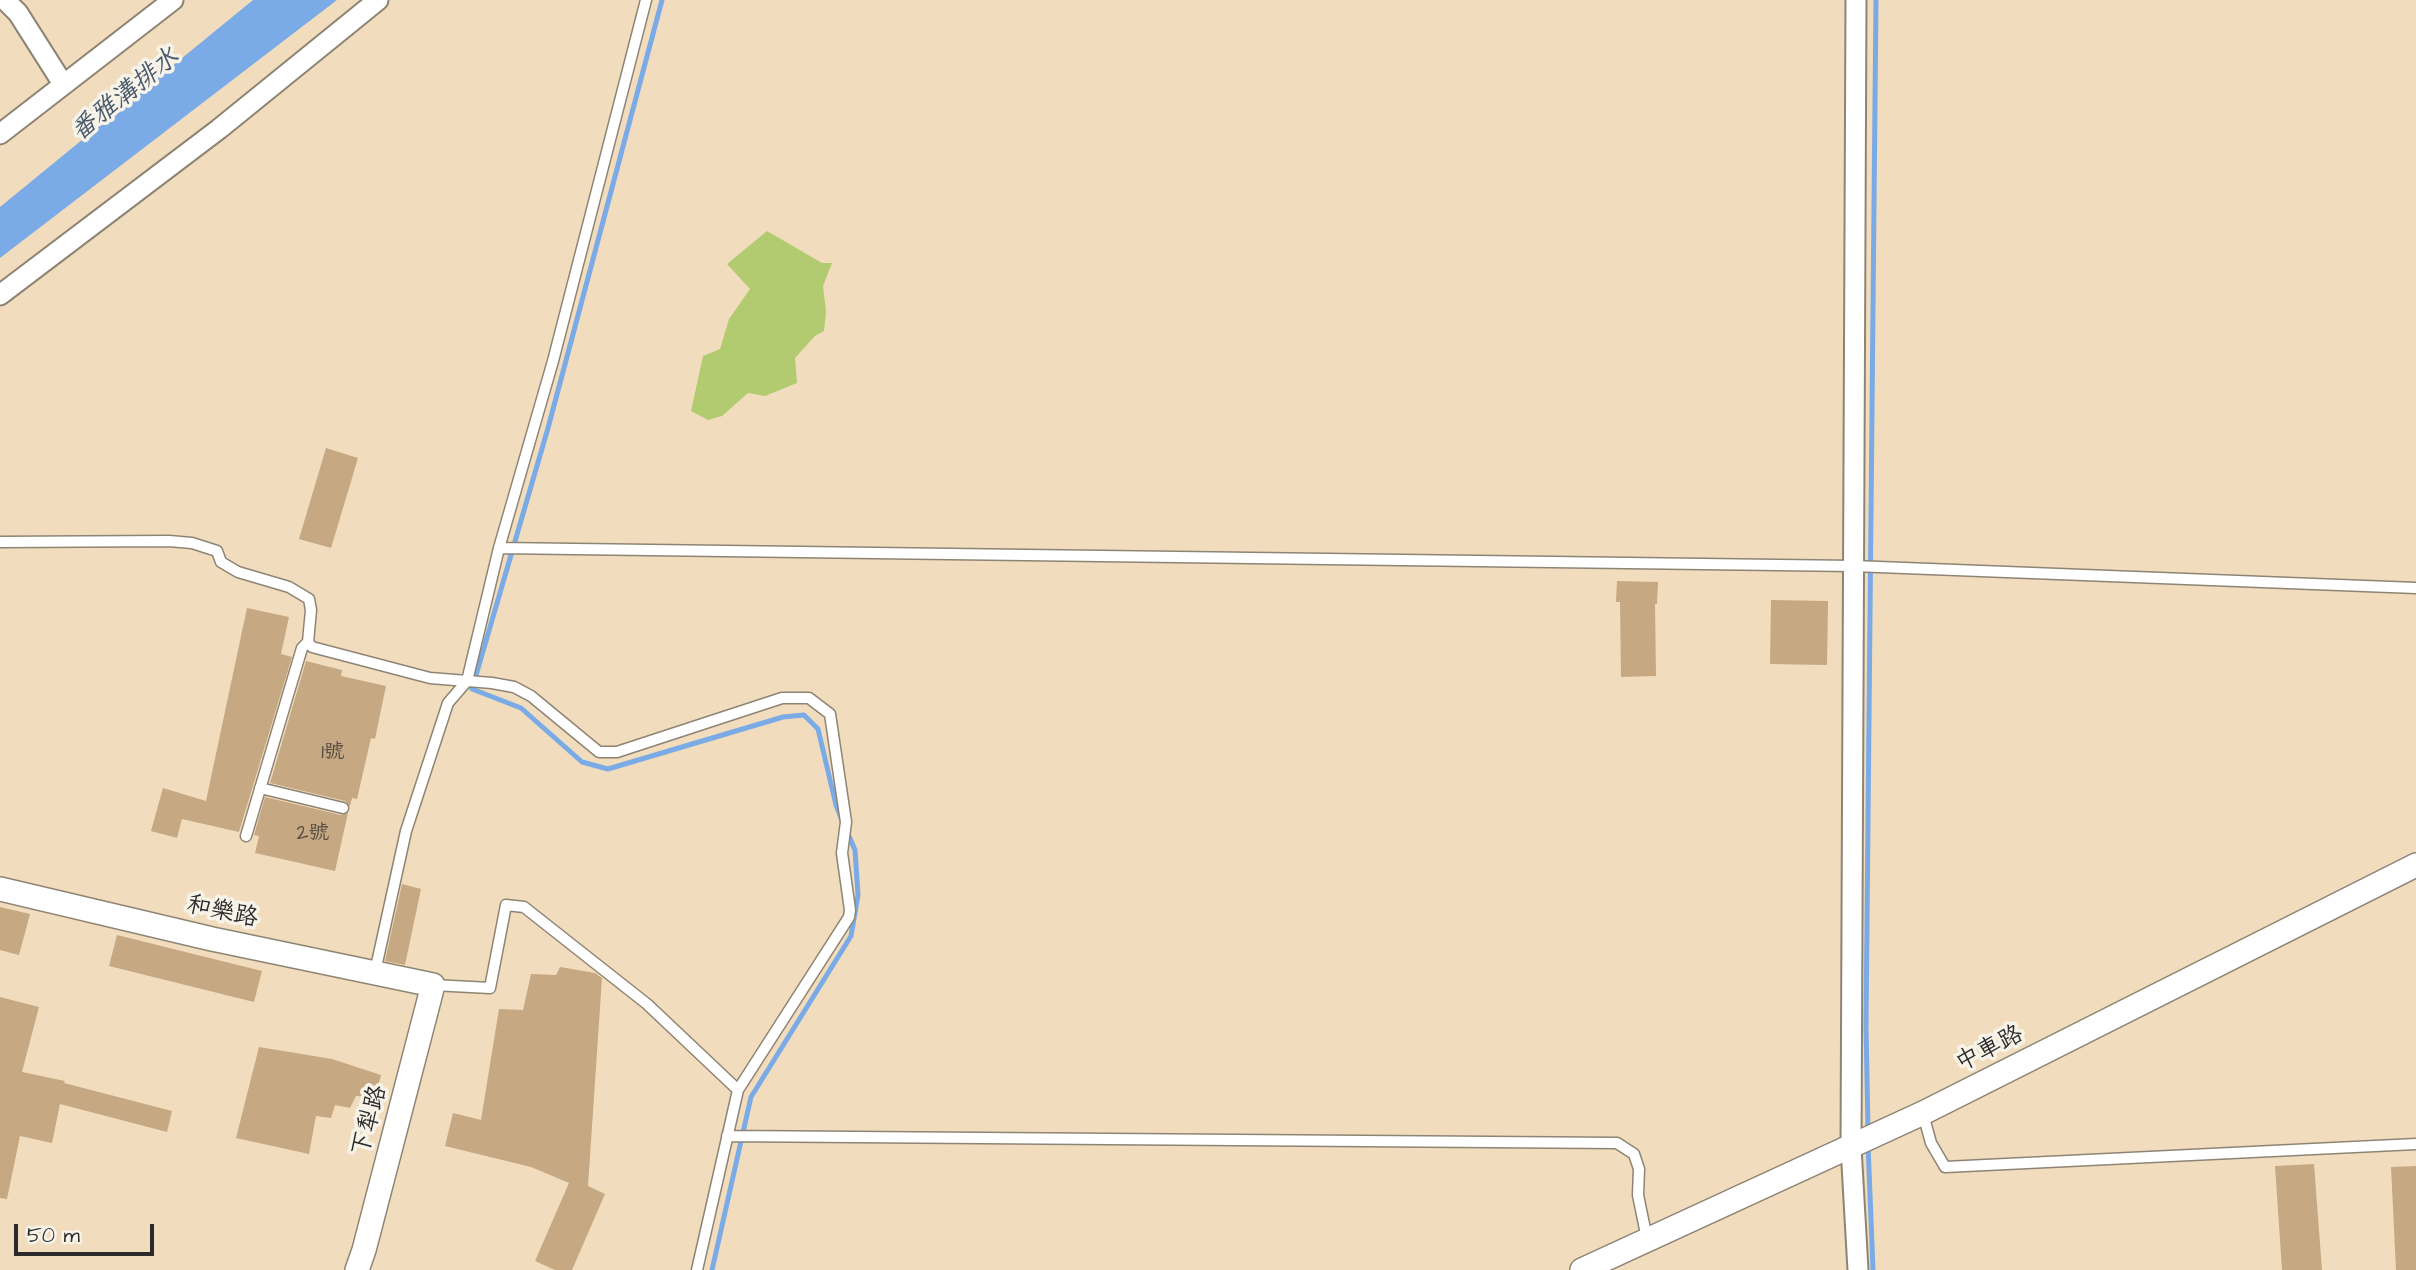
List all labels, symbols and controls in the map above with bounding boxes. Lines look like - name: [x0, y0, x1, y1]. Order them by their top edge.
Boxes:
- water label: 番雅溝排水: [66, 43, 186, 149]
- house number: 1號: [321, 741, 345, 767]
- house number: 2號: [296, 822, 330, 848]
- street label: 和樂路: [184, 891, 260, 935]
- street label: 中車路: [1951, 1021, 2029, 1079]
- street label: 下犁路: [348, 1082, 394, 1160]
- scale bar: [18, 1210, 158, 1254]
- text: 50 m: [27, 1221, 80, 1250]

